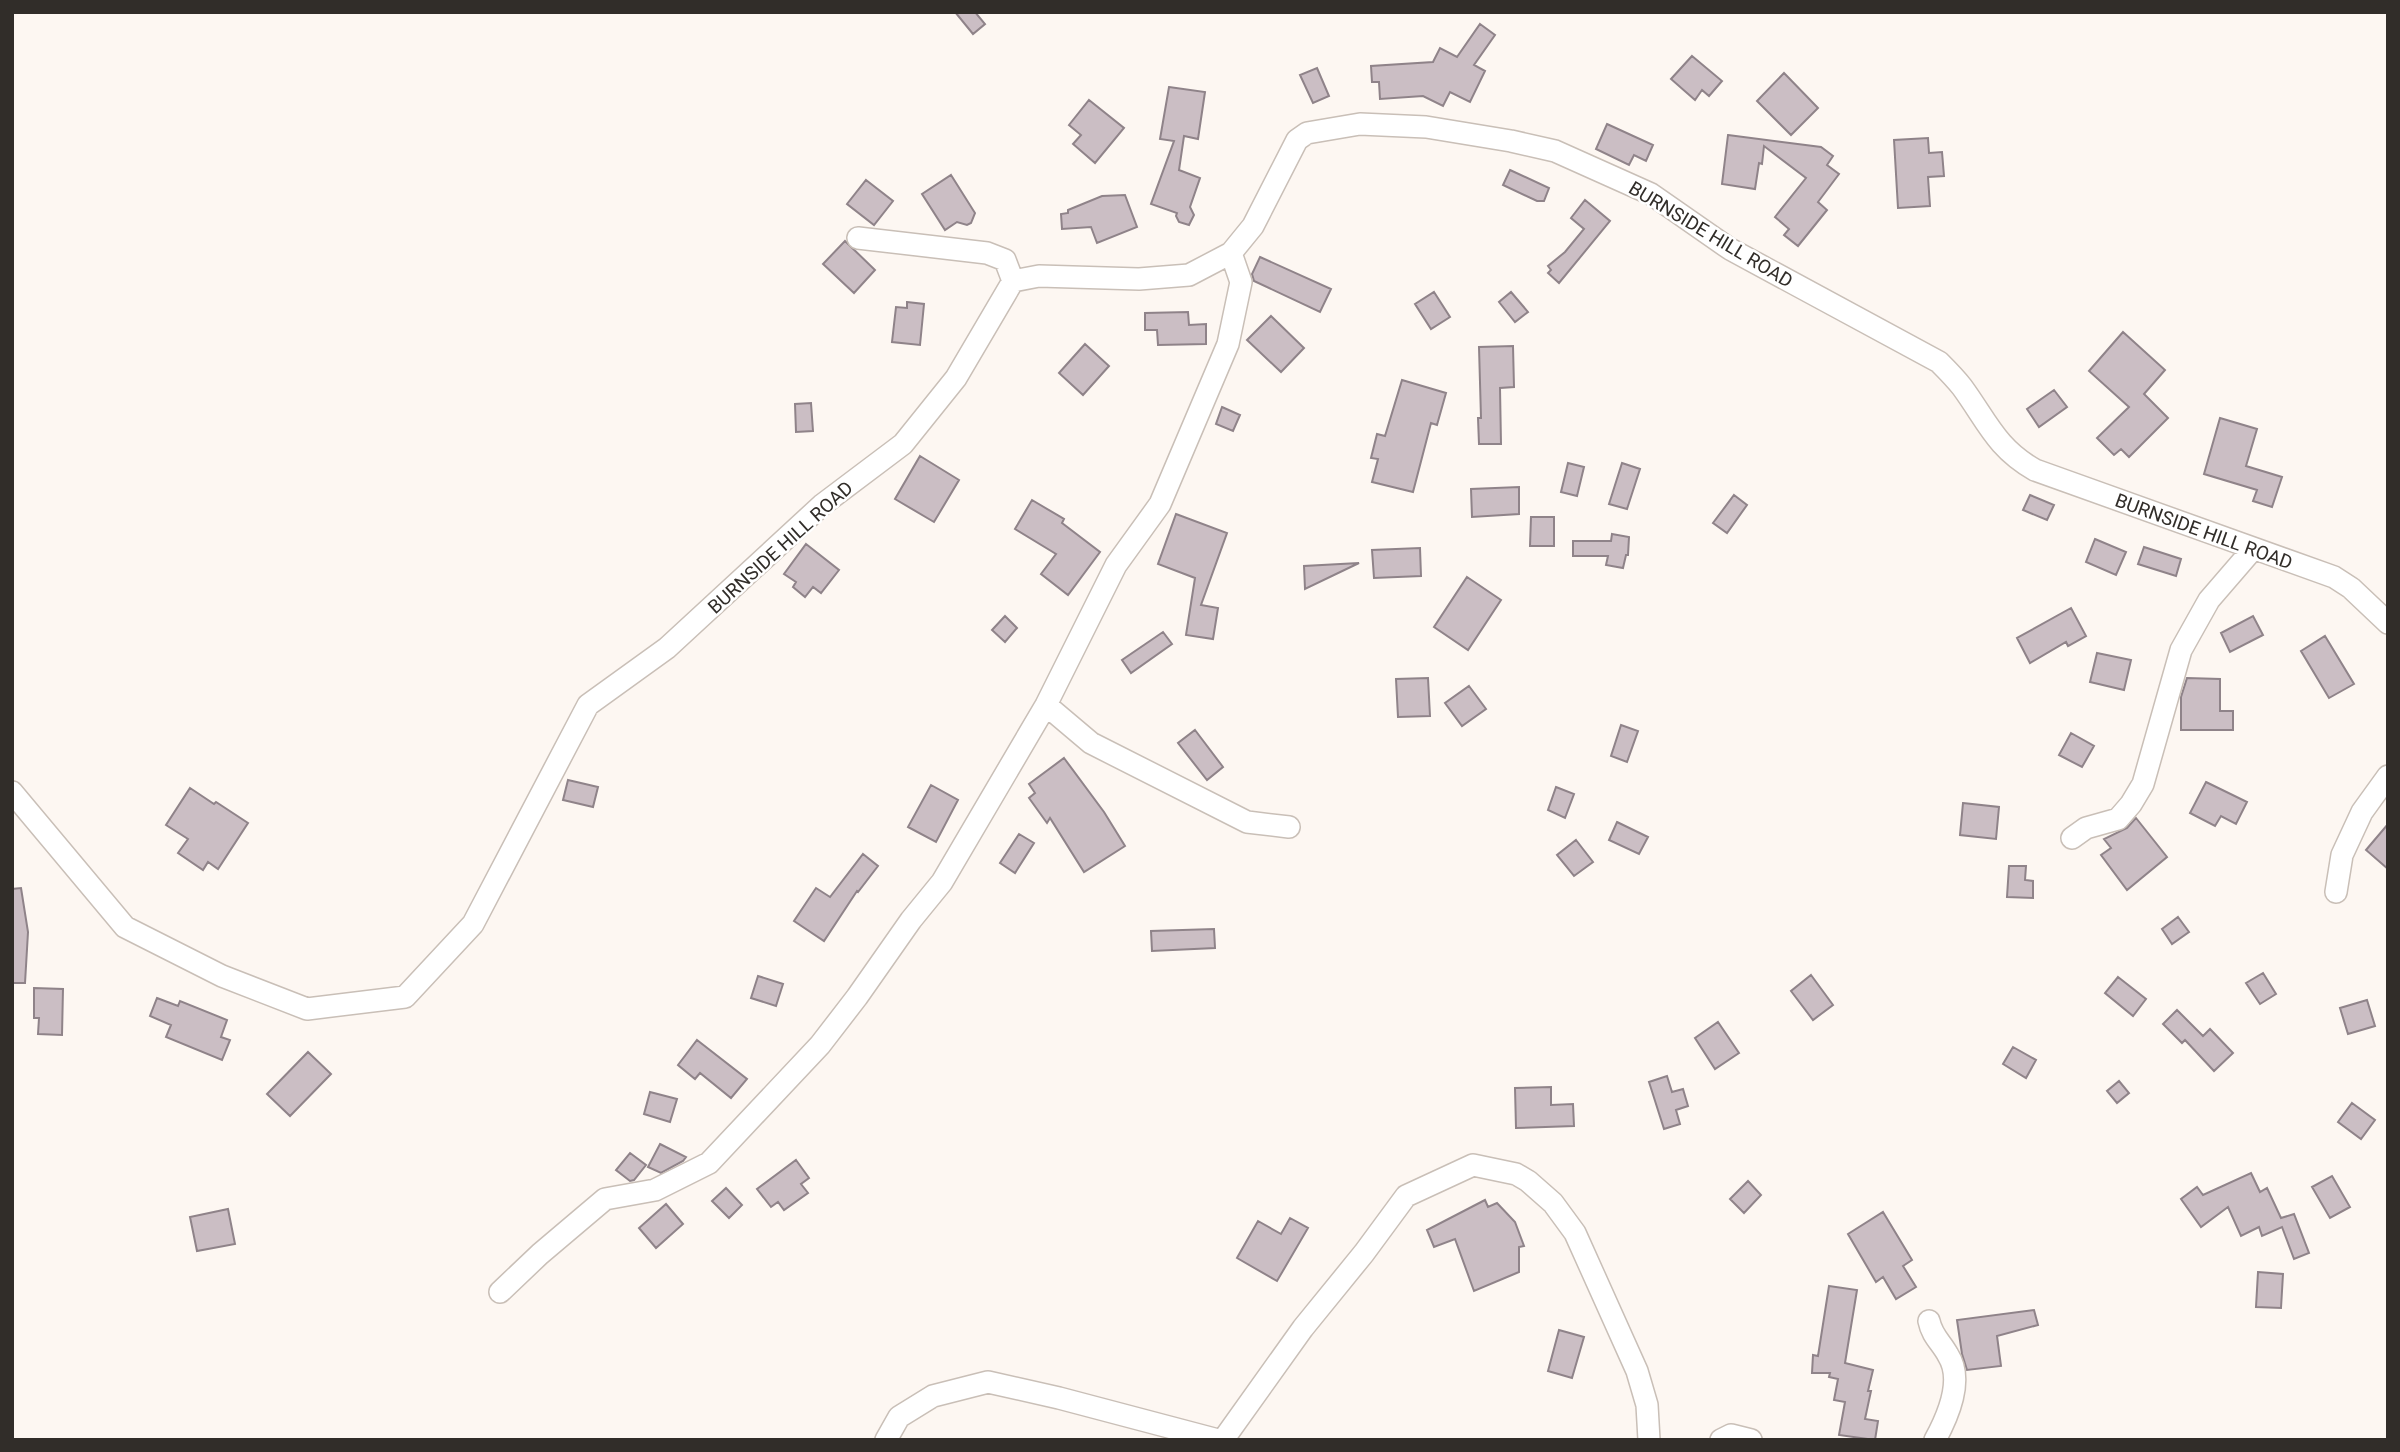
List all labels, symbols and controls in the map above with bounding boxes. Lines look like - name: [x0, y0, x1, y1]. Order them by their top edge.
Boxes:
- street label: BURNSIDE HILL ROAD: [1625, 176, 1797, 292]
- street label: BURNSIDE HILL ROAD: [703, 476, 858, 619]
- street label: BURNSIDE HILL ROAD: [2112, 489, 2296, 574]

